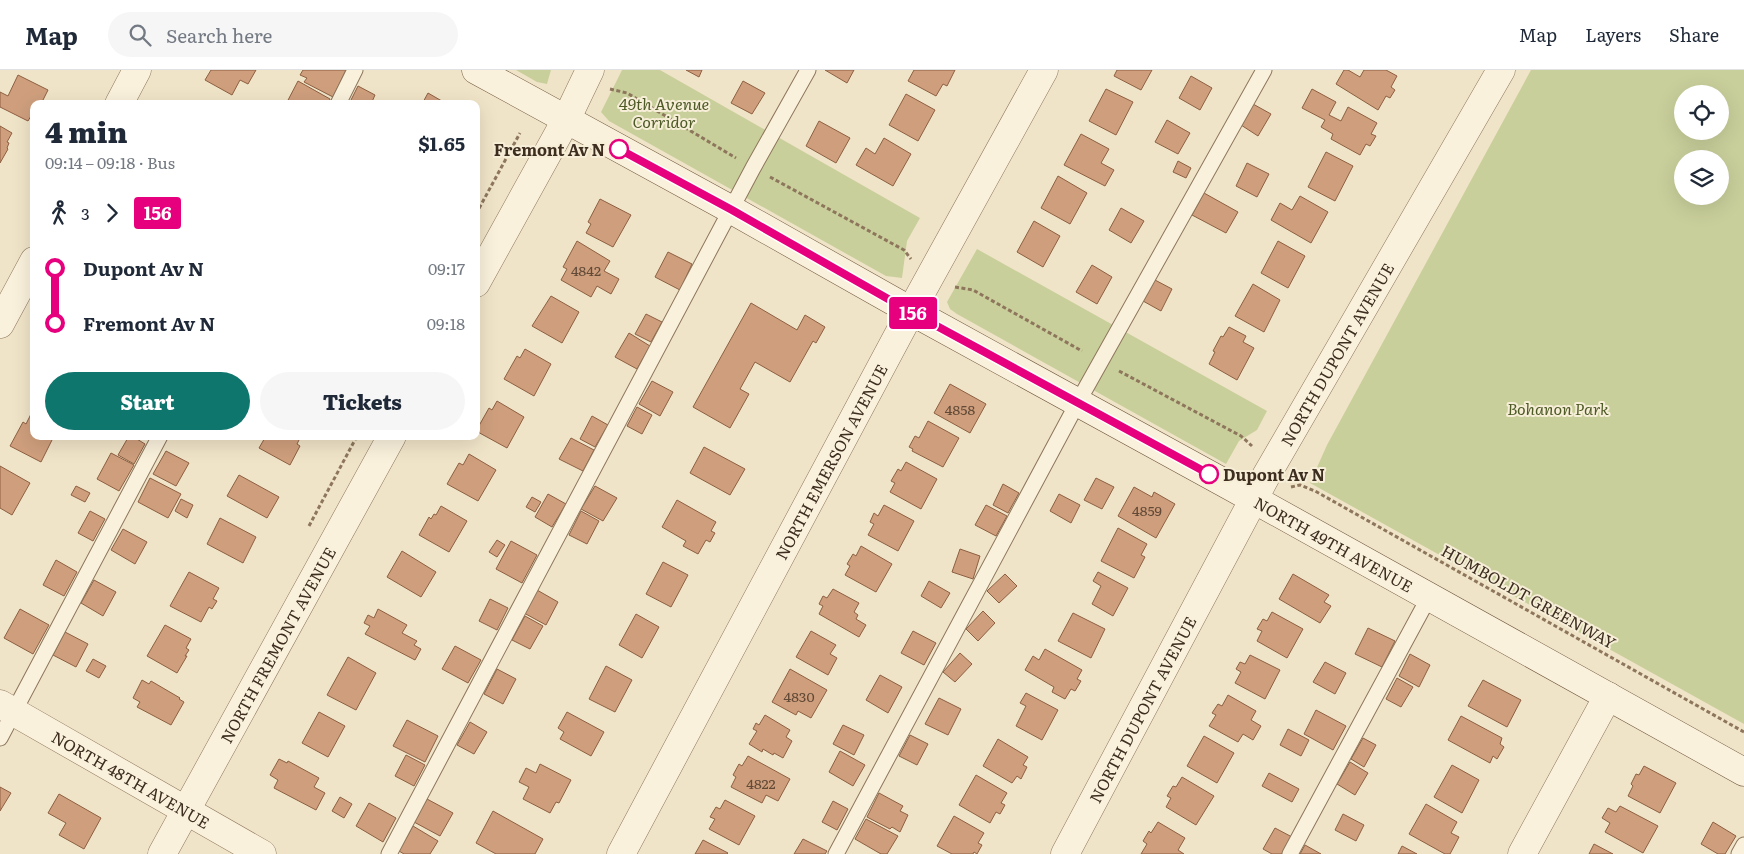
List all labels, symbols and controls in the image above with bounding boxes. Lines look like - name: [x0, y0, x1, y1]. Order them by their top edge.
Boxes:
- search box: [108, 12, 458, 57]
- text: Map: [25, 17, 78, 52]
- icon: search: [126, 21, 154, 49]
- text: Search here: [166, 21, 272, 49]
- text: Map: [1519, 21, 1557, 48]
- text: Layers: [1585, 21, 1641, 48]
- text: Share: [1669, 21, 1719, 48]
- map controls: [1674, 85, 1729, 205]
- button: locate: [1674, 85, 1729, 140]
- park label: 49th Avenue Corridor: [619, 91, 709, 133]
- text: 4 min: [45, 110, 127, 152]
- text: $1.65: [418, 129, 465, 157]
- place label: Fremont Av N: [494, 137, 605, 161]
- marker: Fremont Av N: [609, 139, 629, 159]
- text: 09:14 – 09:18 · Bus: [45, 150, 175, 174]
- button: layers: [1674, 150, 1729, 205]
- icon: walk: [45, 199, 73, 227]
- icon: forward: [98, 199, 126, 227]
- text: 156: [144, 199, 171, 226]
- text: 3: [81, 201, 90, 225]
- text: Dupont Av N: [83, 254, 204, 282]
- text: 09:17: [428, 256, 465, 280]
- street label: NORTH DUPONT AVENUE: [1274, 258, 1399, 450]
- house number: 4842: [571, 260, 601, 280]
- line badge: 156: [884, 297, 942, 329]
- text: 156: [899, 299, 927, 326]
- text: Fremont Av N: [83, 309, 215, 337]
- text: 09:18: [427, 311, 465, 335]
- street label: NORTH EMERSON AVENUE: [768, 359, 893, 564]
- button: Start: [45, 372, 250, 430]
- button: Tickets: [260, 372, 465, 430]
- park label: Bohanon Park: [1507, 396, 1609, 420]
- house number: 4858: [945, 399, 975, 419]
- place label: Dupont Av N: [1223, 462, 1325, 486]
- marker: Dupont Av N: [1199, 464, 1219, 484]
- street label: NORTH 49TH AVENUE: [1250, 490, 1418, 598]
- house number: 4859: [1132, 500, 1162, 520]
- street label: HUMBOLDT GREENWAY: [1437, 538, 1621, 654]
- street label: NORTH FREMONT AVENUE: [214, 542, 341, 747]
- street label: NORTH DUPONT AVENUE: [1083, 612, 1201, 807]
- house number: 4830: [783, 686, 815, 706]
- street label: NORTH 48TH AVENUE: [47, 724, 215, 834]
- house number: 4822: [746, 773, 776, 793]

